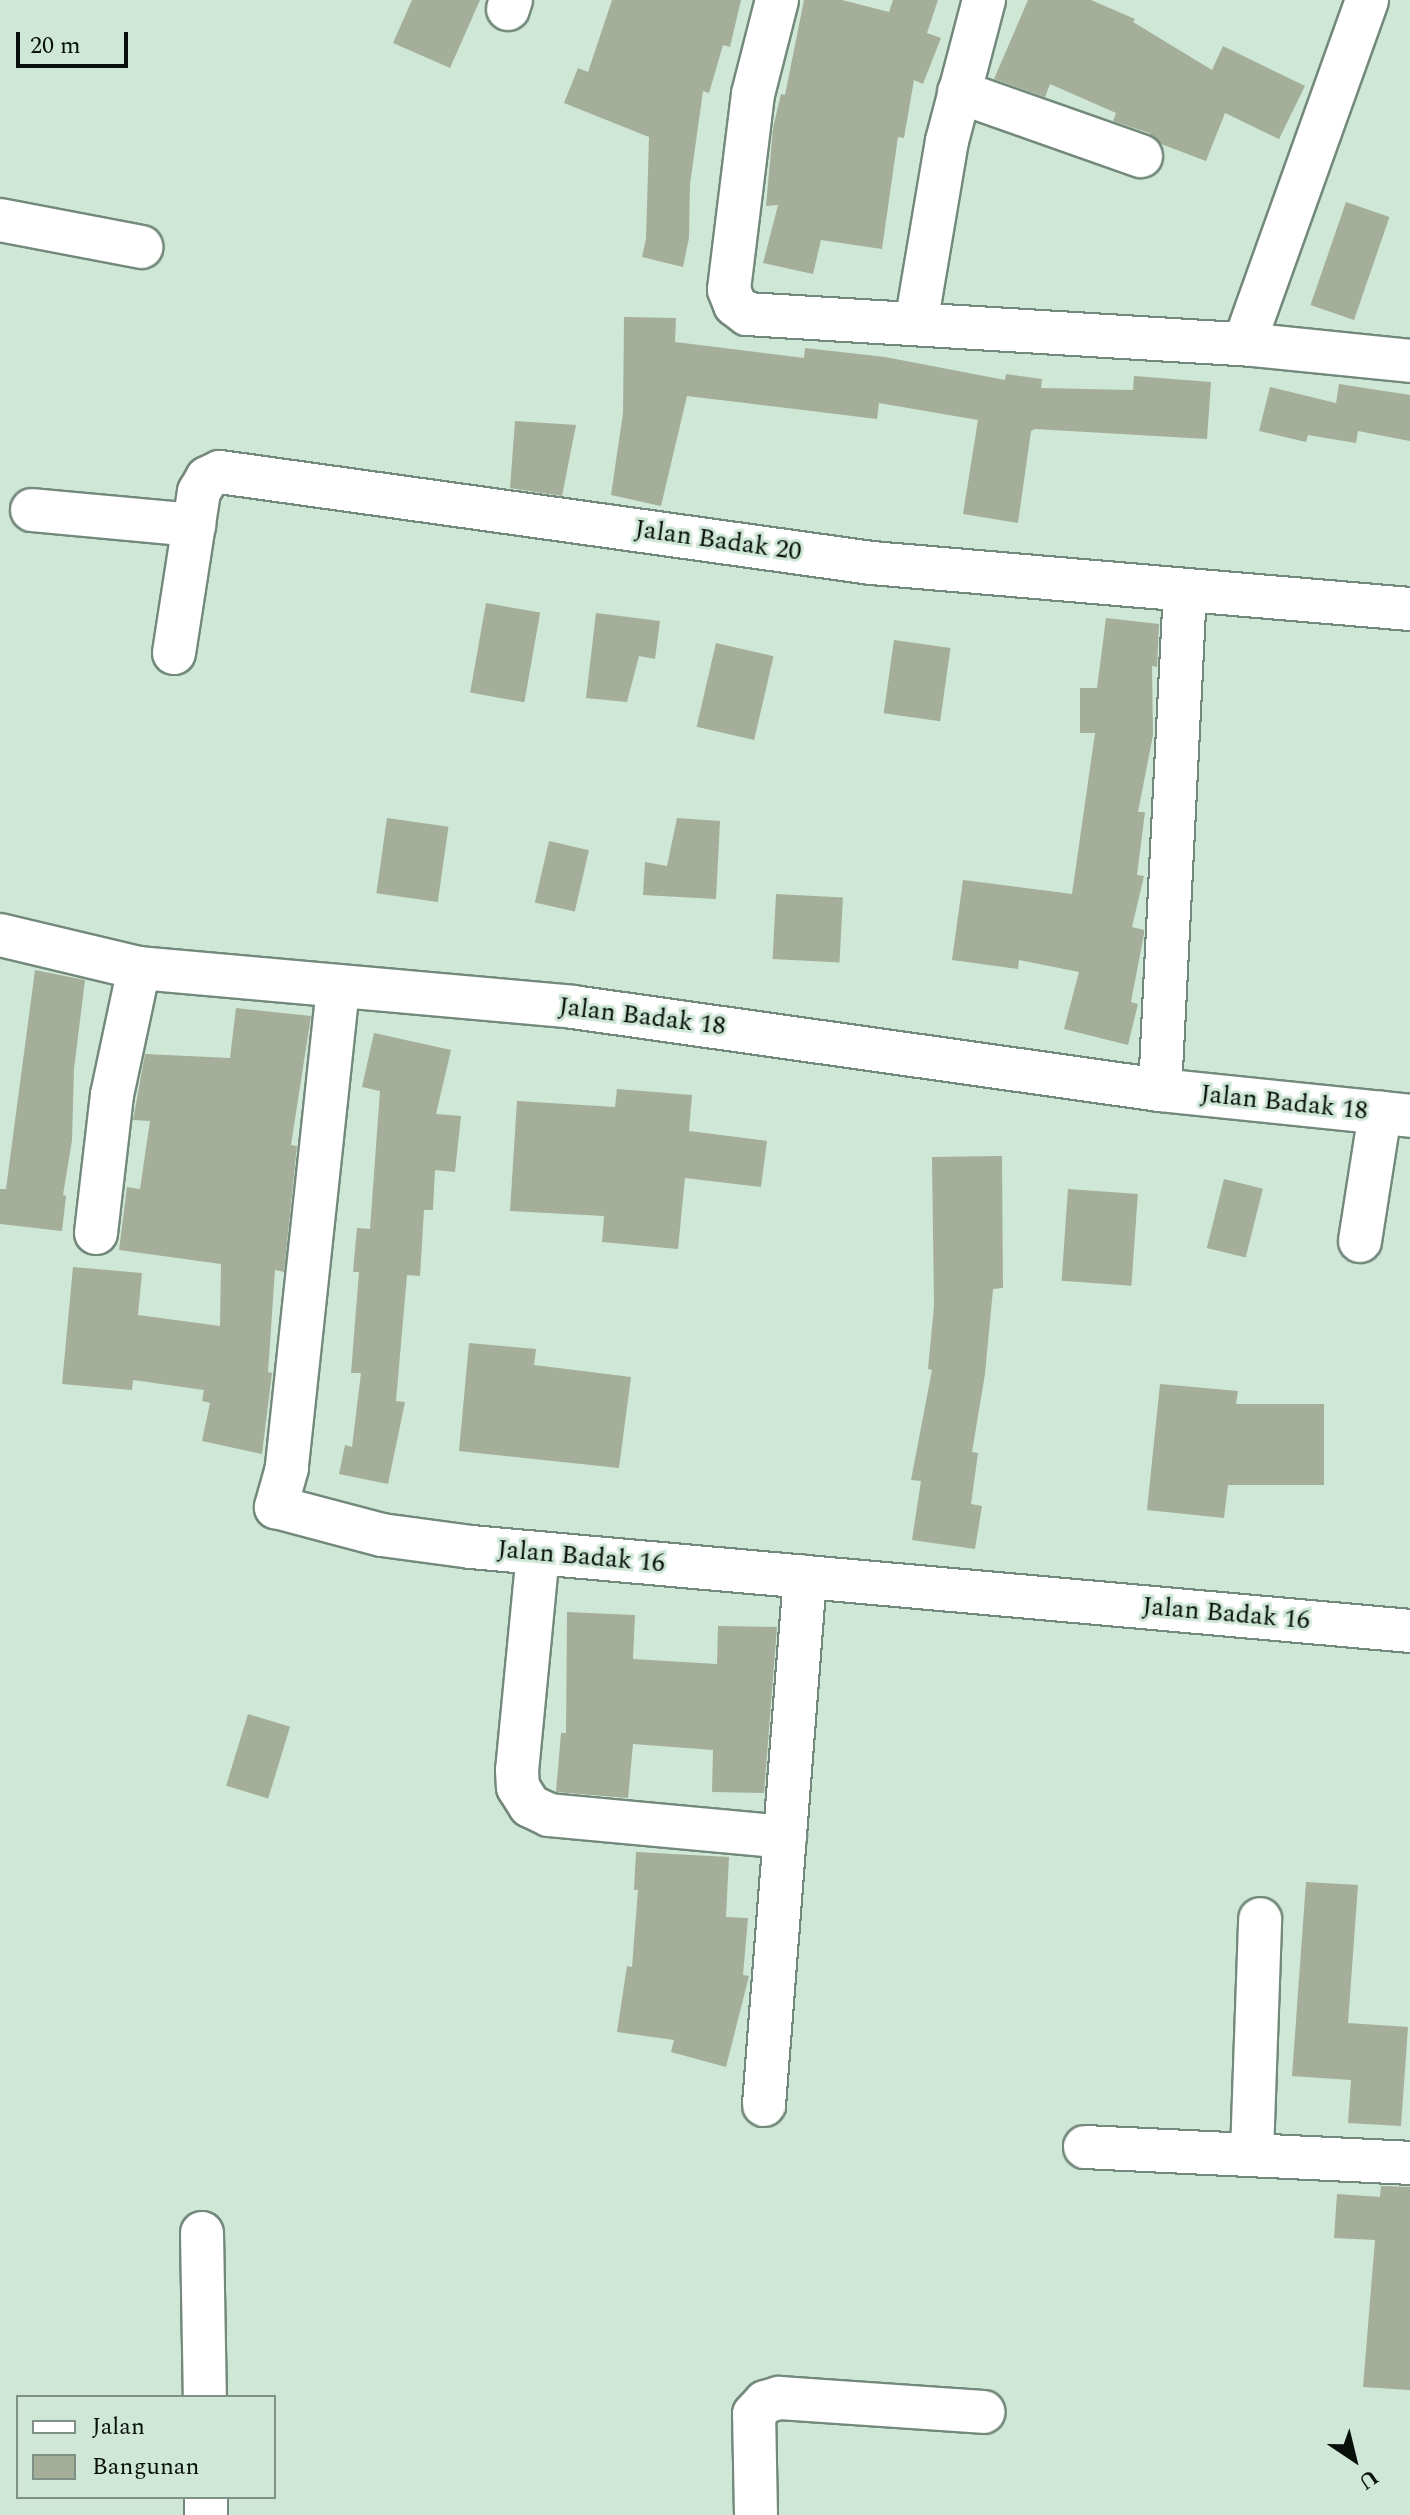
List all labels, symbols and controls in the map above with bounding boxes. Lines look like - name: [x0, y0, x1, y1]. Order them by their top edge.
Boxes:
- scale bar: [20, 16, 132, 66]
- text: 20 m: [30, 28, 81, 64]
- street label: Jalan Badak 20: [633, 514, 803, 568]
- street label: Jalan Badak 18: [557, 991, 727, 1043]
- street label: Jalan Badak 18: [1199, 1079, 1369, 1127]
- street label: Jalan Badak 16: [496, 1534, 666, 1580]
- street label: Jalan Badak 16: [1141, 1591, 1311, 1637]
- legend: [16, 2395, 276, 2499]
- text: Jalan: [92, 2409, 145, 2445]
- north arrow: [1314, 2419, 1394, 2499]
- text: Bangunan: [92, 2449, 200, 2485]
- text: U: [1351, 2460, 1385, 2498]

